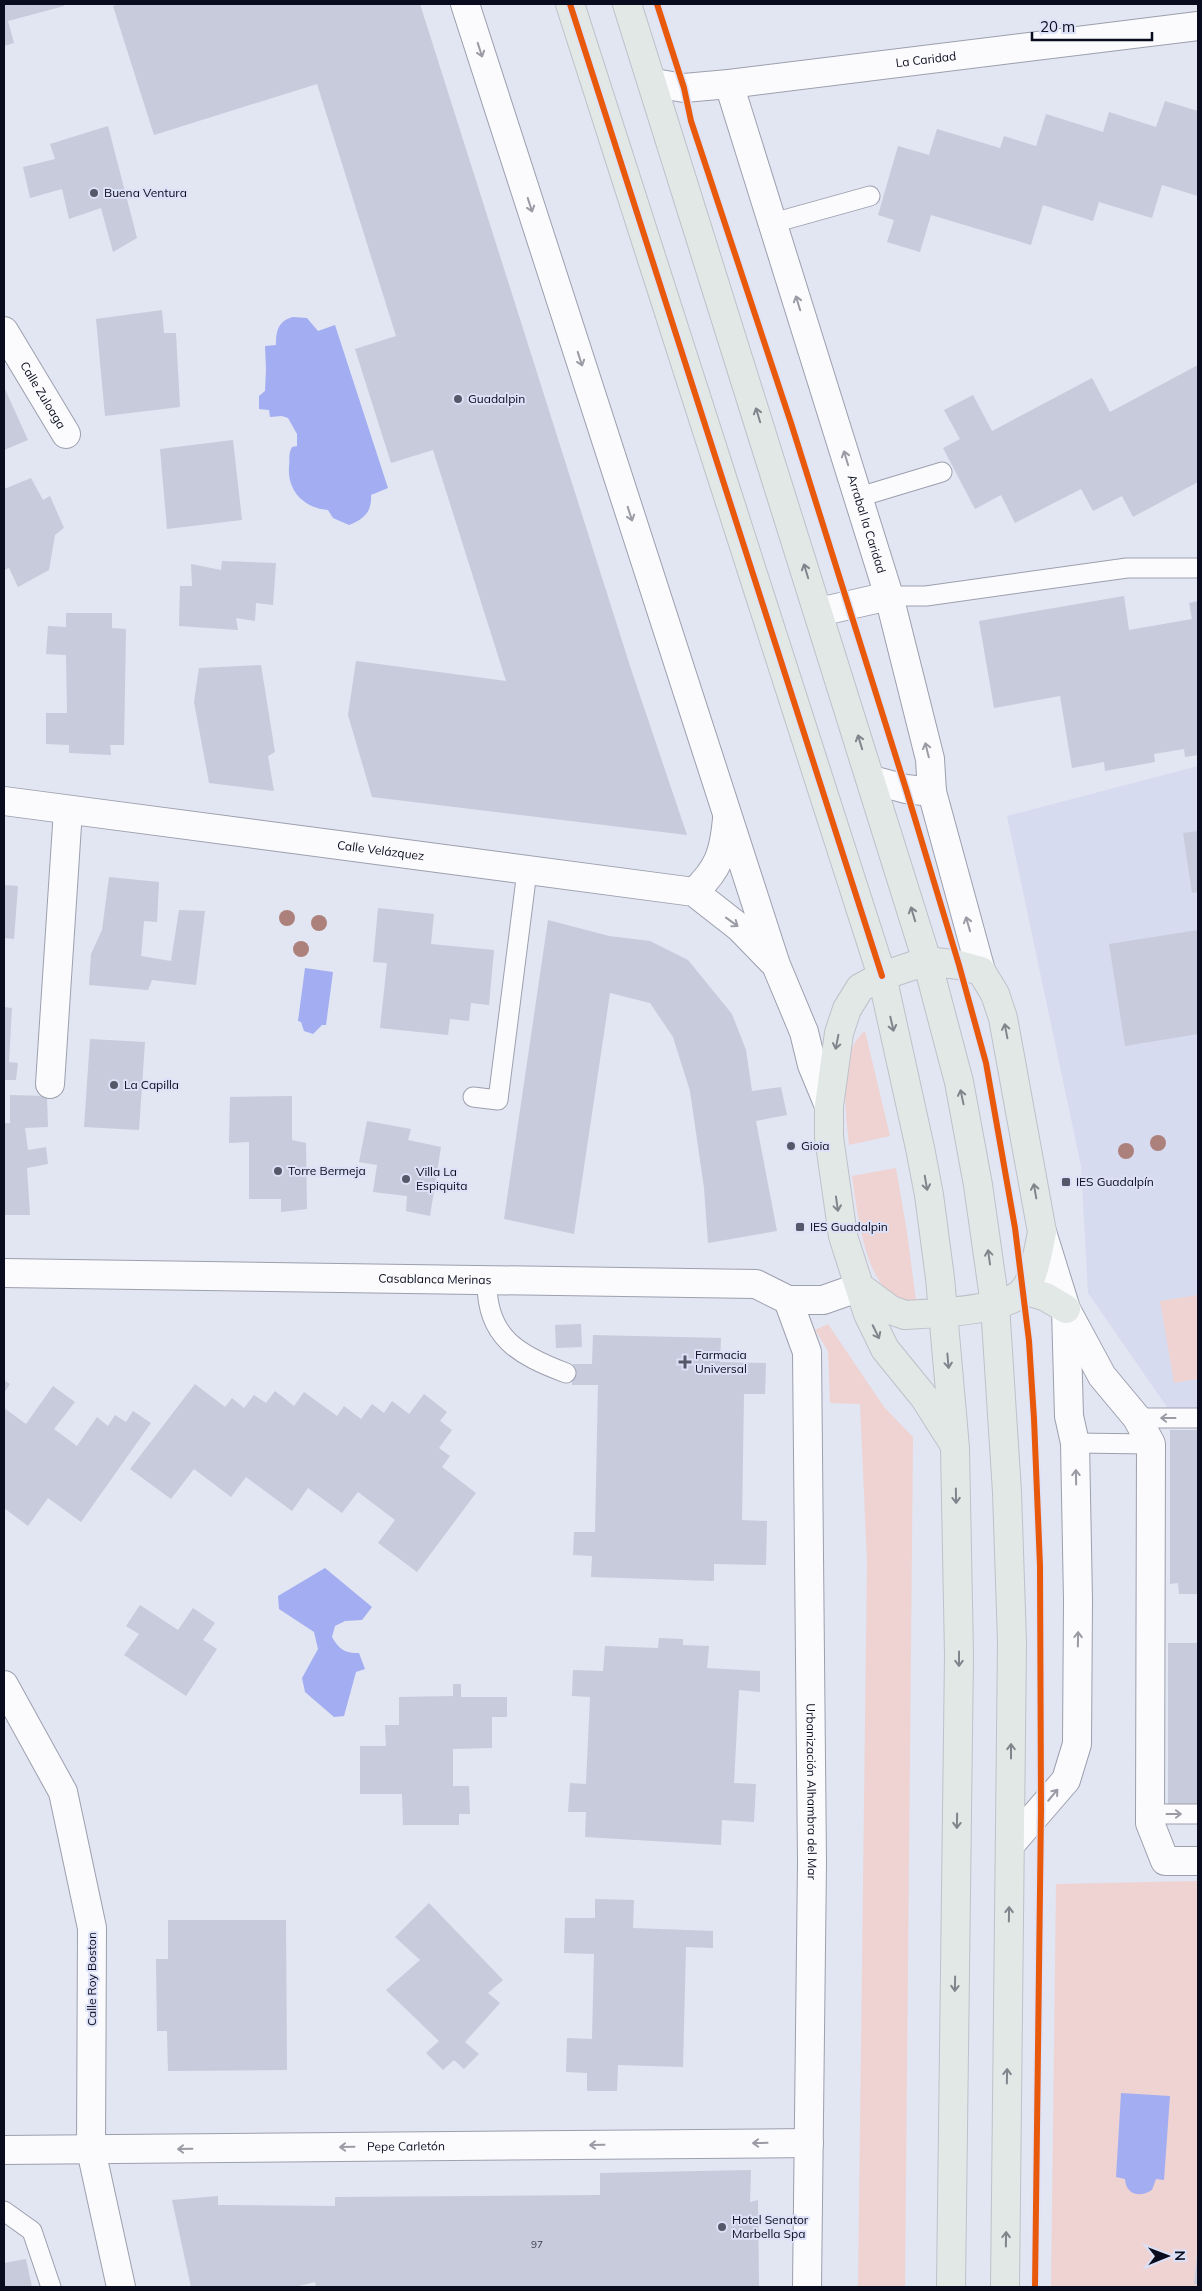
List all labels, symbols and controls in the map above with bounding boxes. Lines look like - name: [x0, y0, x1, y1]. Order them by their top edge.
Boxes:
- scale bar: [1032, 10, 1152, 42]
- text: 20 m: [1040, 17, 1075, 36]
- one-way arrow: [476, 42, 485, 57]
- street label: La Caridad: [895, 48, 957, 70]
- place label: Buena Ventura: [104, 185, 187, 200]
- marker: Buena Ventura: [88, 187, 100, 199]
- one-way arrow: [526, 196, 535, 212]
- one-way arrow: [792, 296, 802, 312]
- one-way arrow: [576, 351, 585, 367]
- street label: Calle Zuloaga: [17, 359, 69, 431]
- place label: Guadalpin: [468, 391, 525, 406]
- marker: Guadalpin: [452, 393, 464, 405]
- one-way arrow: [752, 408, 762, 424]
- one-way arrow: [841, 451, 851, 467]
- street label: Arrabal la Caridad: [845, 473, 889, 575]
- one-way arrow: [626, 506, 635, 521]
- one-way arrow: [801, 563, 811, 579]
- one-way arrow: [855, 735, 865, 751]
- one-way arrow: [922, 742, 931, 758]
- street label: Calle Velázquez: [336, 837, 425, 863]
- one-way arrow: [908, 907, 917, 923]
- one-way arrow: [725, 917, 739, 927]
- one-way arrow: [963, 917, 973, 933]
- one-way arrow: [888, 1015, 897, 1031]
- one-way arrow: [1001, 1023, 1010, 1039]
- one-way arrow: [832, 1034, 841, 1050]
- place label: La Capilla: [124, 1077, 179, 1092]
- marker: La Capilla: [108, 1079, 120, 1091]
- one-way arrow: [957, 1089, 966, 1105]
- place label: Gioia: [801, 1138, 830, 1153]
- marker: Gioia: [785, 1140, 797, 1152]
- place label: Torre Bermeja: [288, 1163, 366, 1178]
- place label: Villa La Espiquita: [416, 1164, 467, 1193]
- marker: Torre Bermeja: [272, 1165, 284, 1177]
- marker: Villa La Espiquita: [400, 1173, 412, 1185]
- one-way arrow: [922, 1174, 932, 1190]
- place label: IES Guadalpín: [1076, 1174, 1154, 1189]
- marker: IES Guadalpín: [1060, 1176, 1072, 1188]
- one-way arrow: [1030, 1183, 1040, 1199]
- one-way arrow: [833, 1195, 843, 1211]
- place label: IES Guadalpin: [810, 1219, 888, 1234]
- marker: IES Guadalpin: [794, 1221, 806, 1233]
- one-way arrow: [983, 1249, 993, 1265]
- street label: Casablanca Merinas: [378, 1270, 492, 1287]
- one-way arrow: [872, 1325, 882, 1340]
- place label: Farmacia Universal: [695, 1347, 747, 1376]
- one-way arrow: [943, 1353, 952, 1369]
- marker: Farmacia Universal: [679, 1356, 691, 1368]
- one-way arrow: [1160, 1413, 1176, 1423]
- one-way arrow: [1071, 1469, 1080, 1485]
- one-way arrow: [951, 1488, 961, 1504]
- one-way arrow: [1073, 1631, 1082, 1647]
- one-way arrow: [954, 1650, 964, 1666]
- street label: Urbanización Alhambra del Mar: [803, 1703, 820, 1881]
- one-way arrow: [1006, 1743, 1016, 1760]
- one-way arrow: [1047, 1789, 1059, 1802]
- one-way arrow: [1166, 1809, 1182, 1819]
- one-way arrow: [952, 1812, 962, 1829]
- one-way arrow: [1004, 1906, 1014, 1922]
- street label: Calle Roy Boston: [84, 1932, 99, 2026]
- one-way arrow: [950, 1975, 960, 1991]
- one-way arrow: [1002, 2068, 1012, 2084]
- street label: Pepe Carletón: [367, 2138, 445, 2154]
- one-way arrow: [752, 2139, 768, 2148]
- one-way arrow: [590, 2140, 606, 2150]
- one-way arrow: [340, 2142, 356, 2152]
- one-way arrow: [177, 2144, 194, 2154]
- place label: Hotel Senator Marbella Spa: [732, 2212, 809, 2241]
- marker: Hotel Senator Marbella Spa: [716, 2221, 728, 2233]
- one-way arrow: [1001, 2231, 1011, 2247]
- north arrow: [1142, 2231, 1192, 2281]
- house number: 97: [531, 2238, 543, 2251]
- text: N: [1171, 2250, 1189, 2261]

